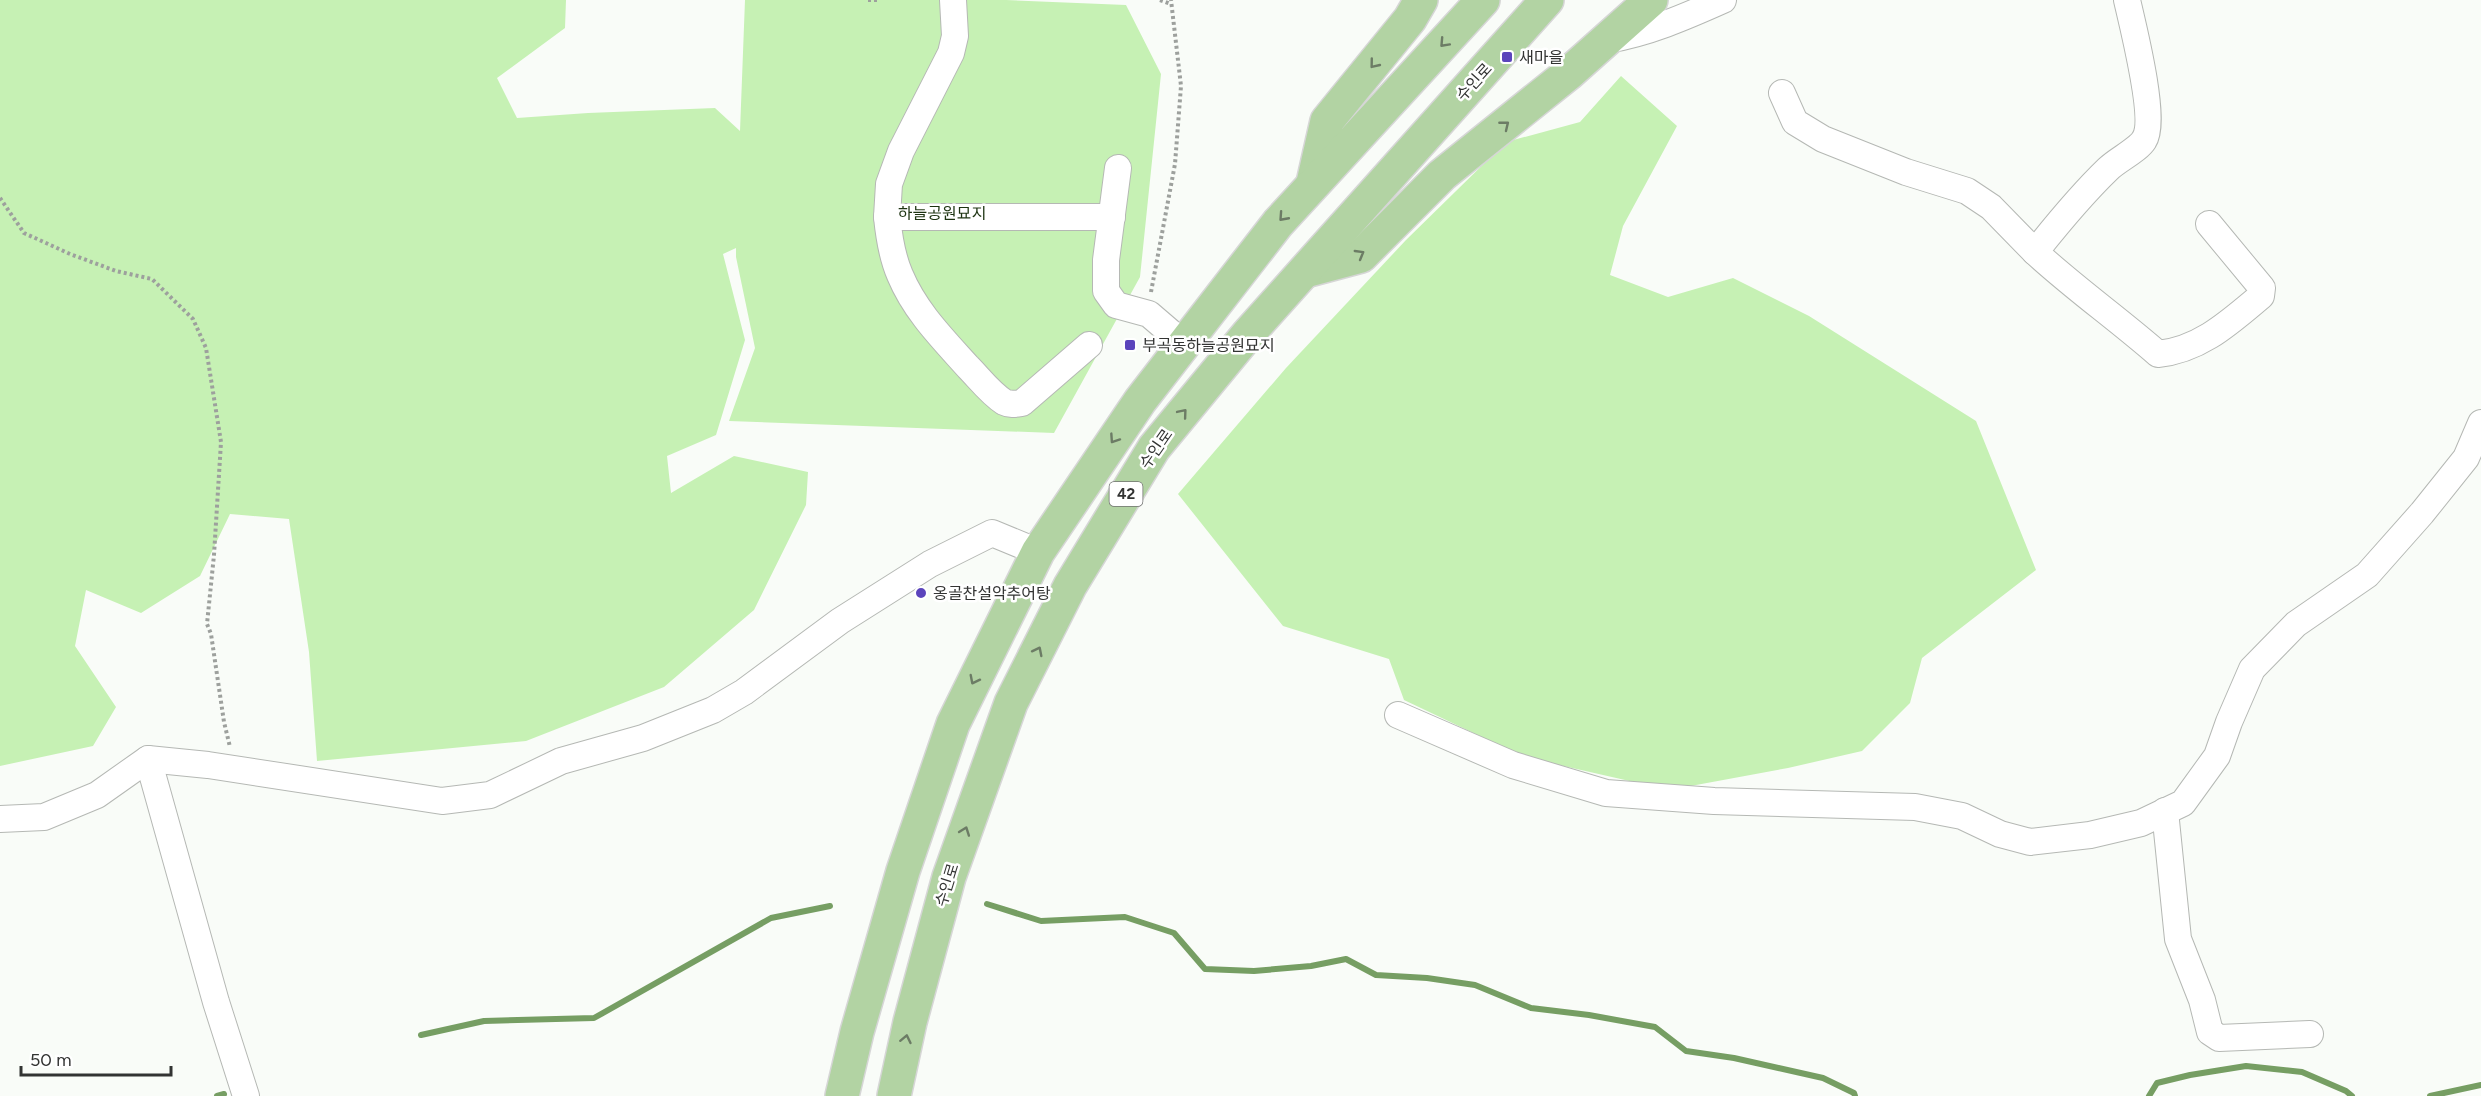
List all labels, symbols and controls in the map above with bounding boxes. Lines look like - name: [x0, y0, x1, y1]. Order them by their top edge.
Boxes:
- one-way arrow: [1440, 36, 1451, 47]
- place label: 새마을: [1519, 48, 1563, 67]
- marker: 새마을: [1500, 50, 1514, 64]
- one-way arrow: [1370, 57, 1381, 68]
- street label: 수인로: [1452, 59, 1496, 105]
- one-way arrow: [1498, 121, 1509, 132]
- park label: 하늘공원묘지: [898, 204, 986, 223]
- one-way arrow: [1279, 211, 1290, 221]
- one-way arrow: [1354, 250, 1364, 261]
- place label: 부곡동하늘공원묘지: [1142, 336, 1274, 355]
- marker: 부곡동하늘공원묘지: [1123, 338, 1137, 352]
- one-way arrow: [1175, 409, 1186, 420]
- street label: 수인로: [1136, 425, 1177, 473]
- one-way arrow: [1110, 433, 1121, 444]
- road number: 42: [1110, 482, 1142, 506]
- place label: 옹골찬설악추어탕: [933, 584, 1051, 603]
- marker: 옹골찬설악추어탕: [914, 586, 928, 600]
- one-way arrow: [1030, 646, 1042, 657]
- one-way arrow: [970, 674, 982, 685]
- one-way arrow: [958, 826, 971, 837]
- street label: 수인로: [931, 861, 963, 909]
- one-way arrow: [899, 1034, 912, 1044]
- scale bar: [21, 1039, 171, 1077]
- text: 50 m: [30, 1049, 72, 1071]

